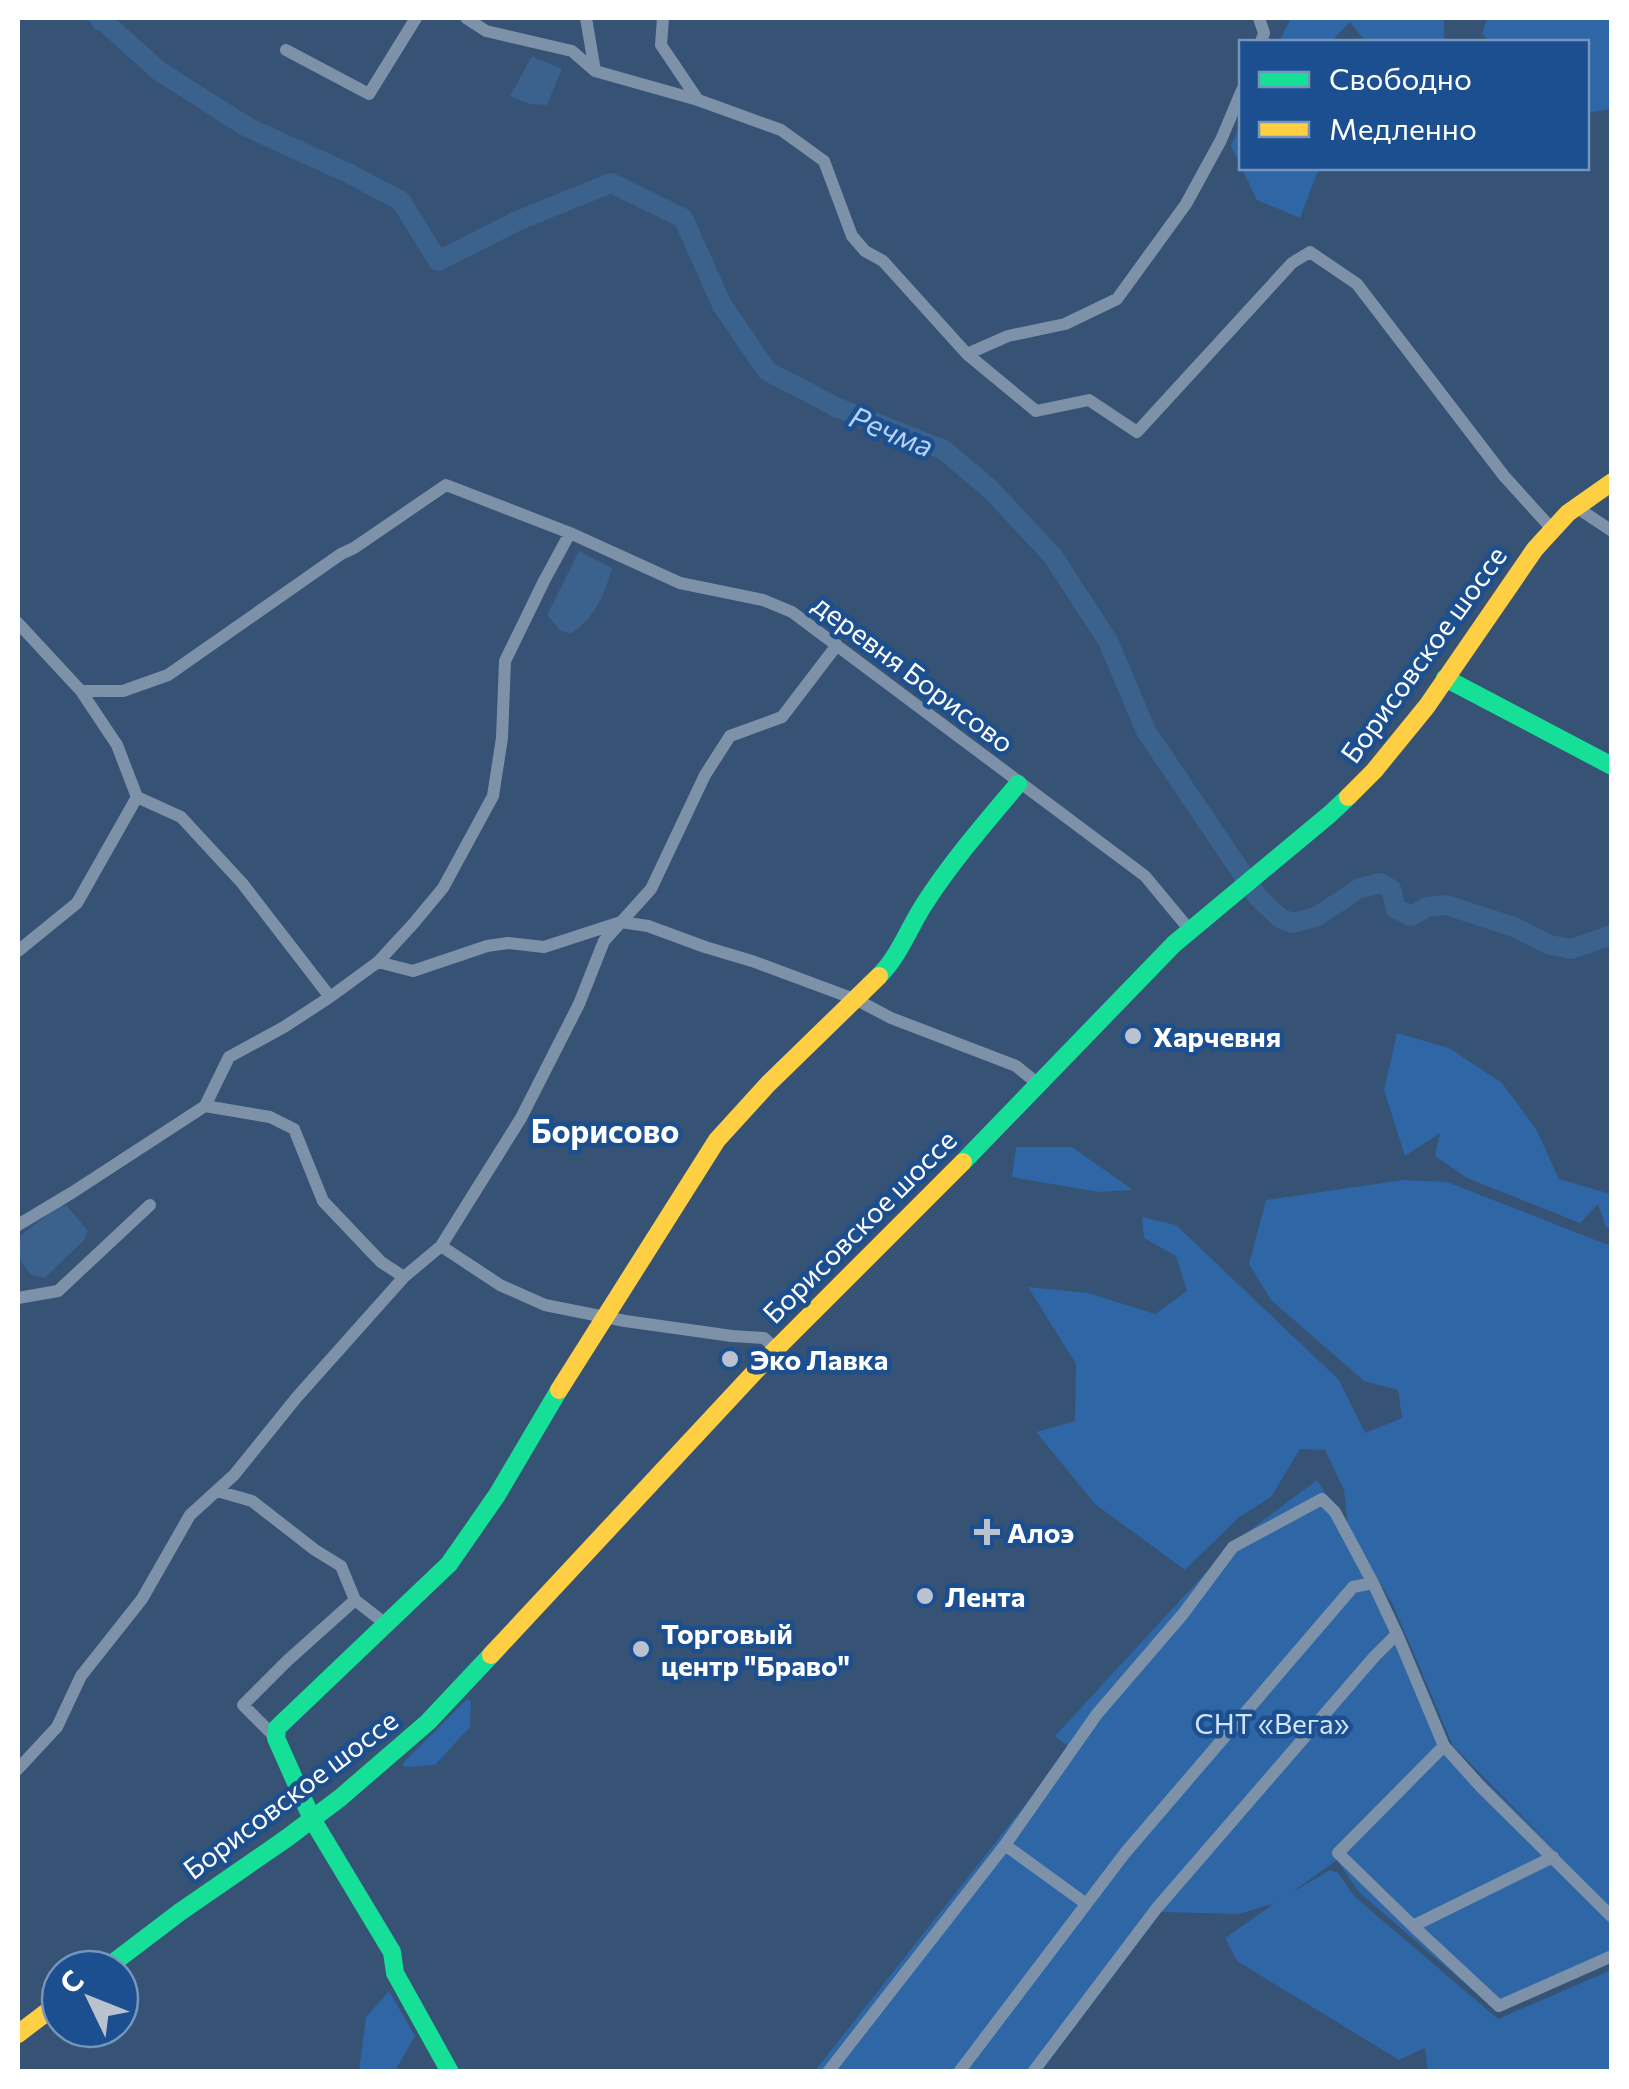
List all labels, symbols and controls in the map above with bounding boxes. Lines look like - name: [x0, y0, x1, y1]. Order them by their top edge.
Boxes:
- legend: [1239, 40, 1589, 170]
- text: Свободно: [1329, 59, 1472, 96]
- text: Медленно: [1329, 109, 1477, 146]
- water label: Речма: [845, 397, 939, 463]
- street label: Борисовское шоссе: [1333, 539, 1513, 769]
- street label: деревня Борисово: [807, 587, 1021, 759]
- place label: Харчевня: [1153, 1019, 1281, 1053]
- marker: Харчевня: [1122, 1025, 1144, 1047]
- district label: Борисово: [531, 1110, 679, 1150]
- street label: Борисовское шоссе: [755, 1122, 963, 1330]
- place label: Эко Лавка: [750, 1342, 888, 1376]
- marker: Эко Лавка: [719, 1348, 741, 1370]
- place label: Алоэ: [1007, 1515, 1074, 1549]
- marker: Алоэ: [976, 1521, 998, 1543]
- place label: Лента: [945, 1579, 1025, 1613]
- marker: Лента: [914, 1585, 936, 1607]
- place label: Торговый центр "Браво": [661, 1616, 850, 1682]
- marker: Торговый центр "Браво": [630, 1638, 652, 1660]
- street label: Борисовское шоссе: [176, 1702, 404, 1886]
- park label: СНТ «Вега»: [1195, 1706, 1350, 1740]
- north arrow: [40, 1949, 140, 2049]
- text: С: [52, 1963, 90, 2000]

